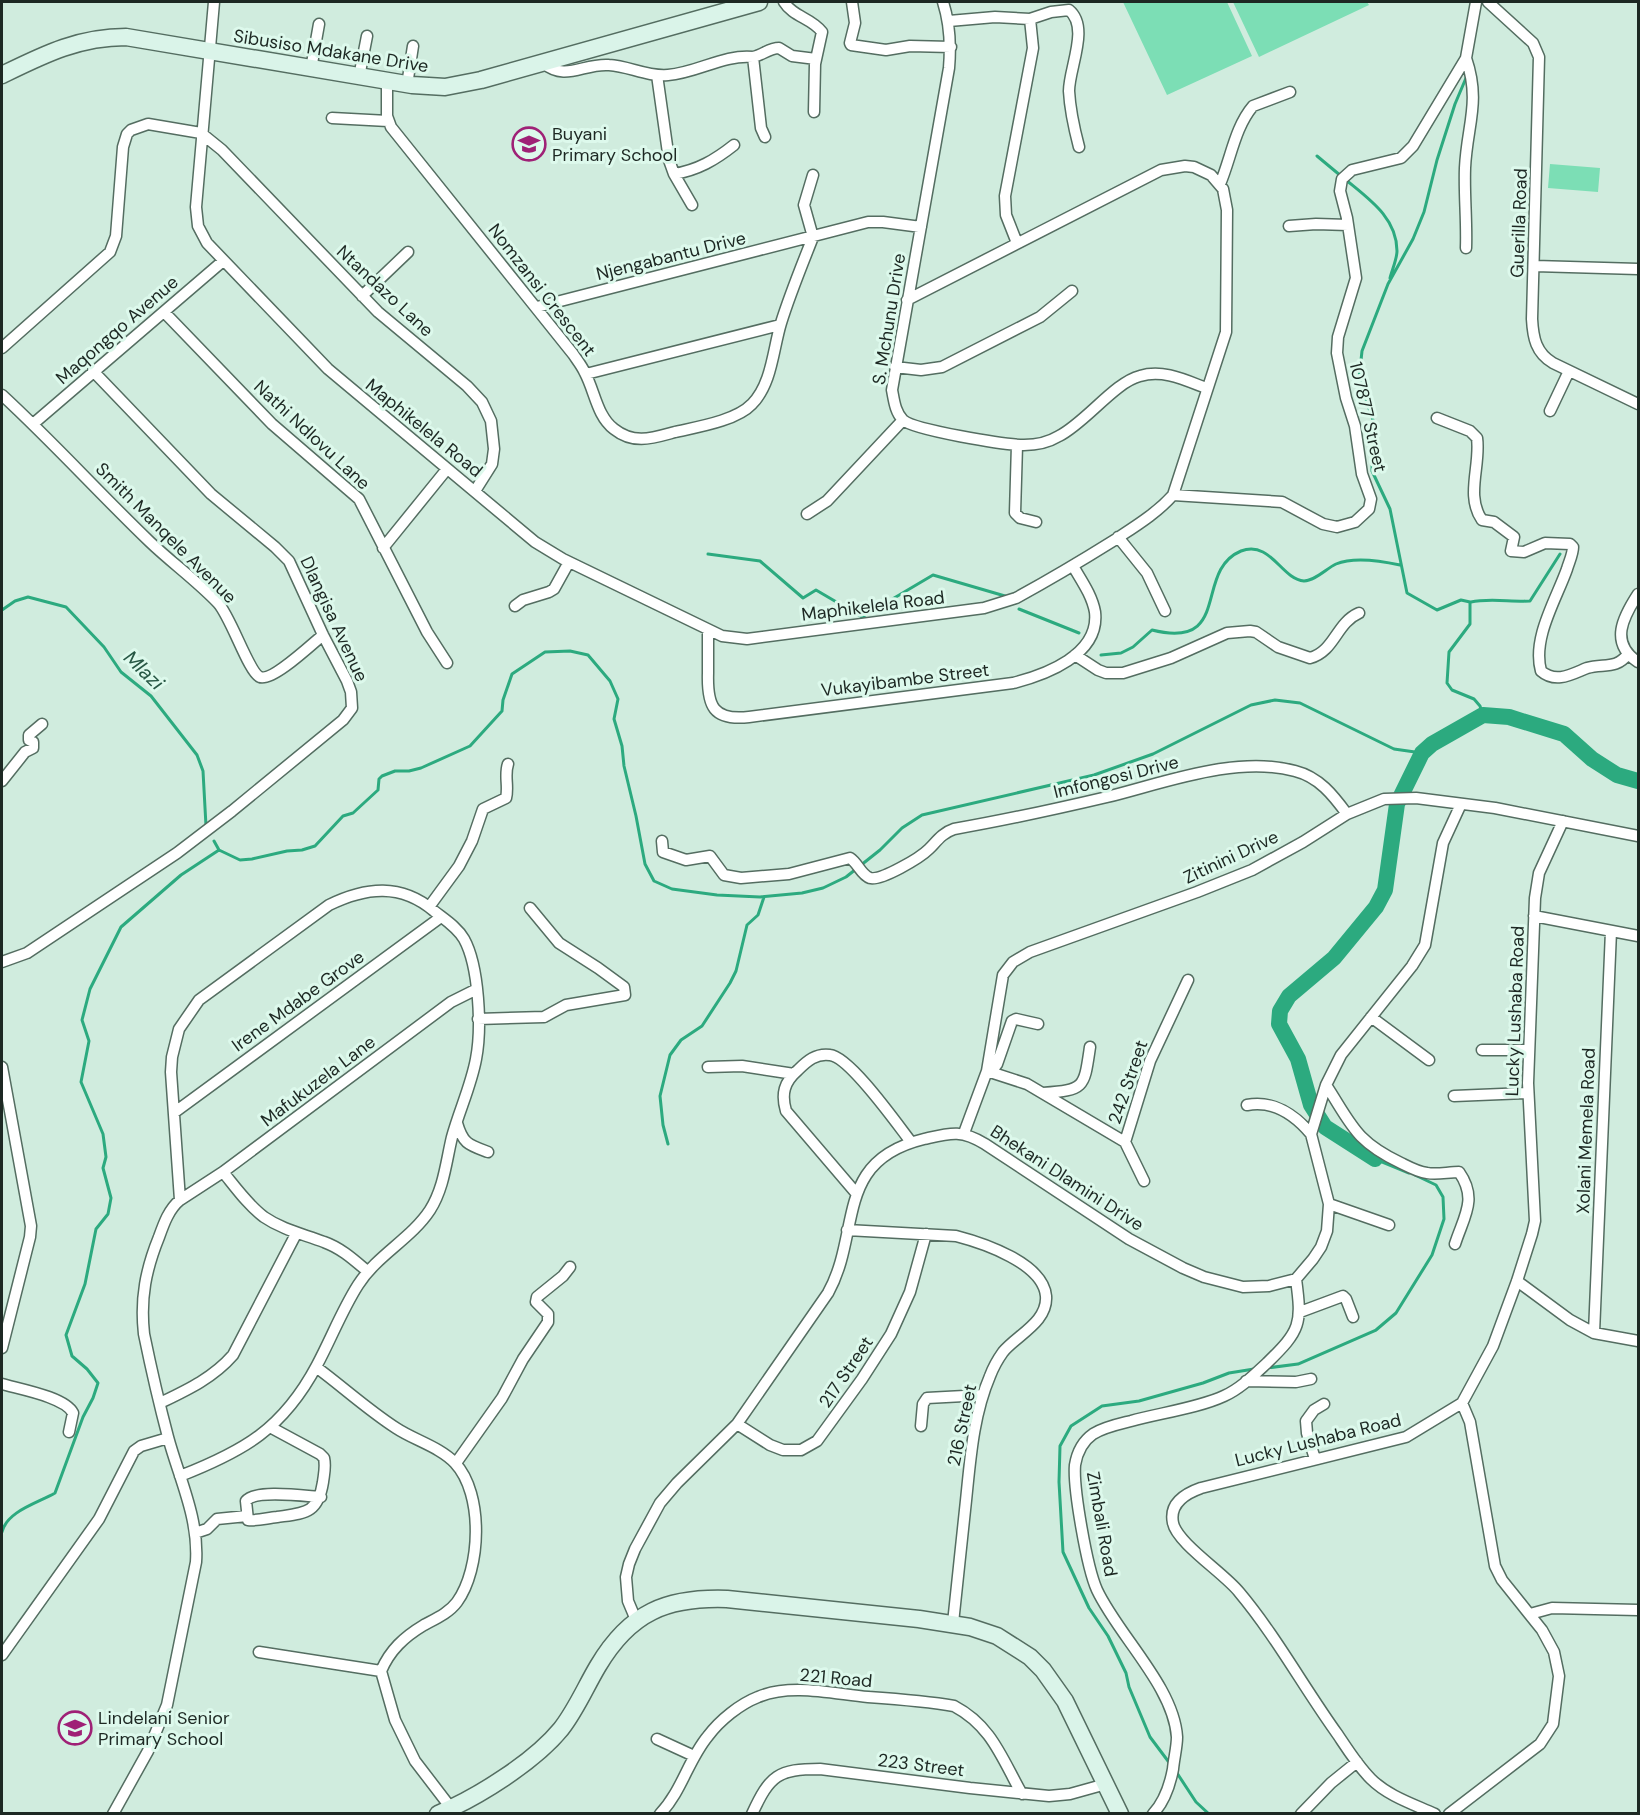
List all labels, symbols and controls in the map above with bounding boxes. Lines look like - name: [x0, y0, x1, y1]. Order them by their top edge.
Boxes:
- street label: Sibusiso Mdakane Drive: [232, 24, 430, 78]
- place label: Buyani Primary School: [552, 122, 677, 167]
- school or university icon: Buyani Primary School: [511, 126, 547, 162]
- street label: Guerilla Road: [1505, 168, 1533, 278]
- street label: Nomzansi Crescent: [483, 219, 601, 361]
- street label: Njengabantu Drive: [594, 226, 748, 286]
- street label: Ntandazo Lane: [331, 240, 439, 342]
- street label: S. Mchunu Drive: [867, 251, 911, 387]
- street label: Maqongqo Avenue: [51, 270, 183, 390]
- street label: 107877 Street: [1344, 359, 1392, 475]
- street label: Maphikelela Road: [360, 373, 488, 483]
- street label: Nathi Ndlovu Lane: [249, 375, 375, 495]
- street label: Smith Manqele Avenue: [90, 457, 242, 609]
- street label: Dlangisa Avenue: [294, 552, 374, 686]
- street label: Maphikelela Road: [800, 585, 946, 627]
- water label: Mlazi: [118, 645, 171, 696]
- street label: Vukayibambe Street: [819, 658, 991, 702]
- street label: Imfongosi Drive: [1051, 750, 1181, 804]
- street label: Zitinini Drive: [1180, 825, 1282, 889]
- street label: Lucky Lushaba Road: [1500, 925, 1530, 1097]
- street label: Irene Mdabe Grove: [227, 945, 369, 1057]
- street label: Mafukuzela Lane: [256, 1030, 380, 1132]
- street label: 242 Street: [1102, 1037, 1154, 1127]
- street label: Xolani Memela Road: [1571, 1047, 1601, 1215]
- street label: Bhekani Dlamini Drive: [986, 1119, 1148, 1237]
- street label: 217 Street: [813, 1332, 879, 1412]
- street label: 216 Street: [942, 1382, 982, 1468]
- street label: Lucky Lushaba Road: [1232, 1408, 1404, 1472]
- street label: Zimbali Road: [1081, 1470, 1123, 1578]
- street label: 221 Road: [799, 1663, 873, 1693]
- place label: Lindelani Senior Primary School: [98, 1706, 230, 1751]
- school or university icon: Lindelani Senior Primary School: [57, 1710, 93, 1746]
- street label: 223 Street: [876, 1748, 966, 1782]

